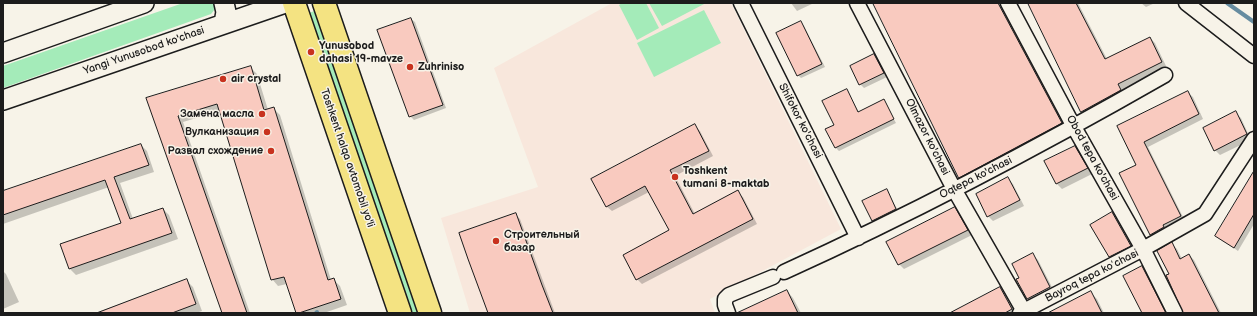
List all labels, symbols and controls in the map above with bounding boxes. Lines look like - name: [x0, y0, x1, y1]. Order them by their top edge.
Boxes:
- street label: Yangi Yunusobod ko'chasi: [82, 24, 206, 78]
- place label: Yunusobod dahasi 19-mavze: [319, 39, 403, 65]
- marker: Yunusobod dahasi 19-mavze: [306, 47, 316, 57]
- place label: Zuhriniso: [418, 60, 464, 74]
- marker: Zuhriniso: [405, 62, 415, 72]
- place label: air crystal: [231, 72, 281, 86]
- marker: air crystal: [218, 74, 228, 84]
- street label: Shifokor ko'chasi: [775, 81, 825, 161]
- street label: Toshkent halqa avtomobil yo'li: [317, 87, 377, 229]
- street label: Olmazor ko'chasi: [902, 96, 952, 178]
- place label: Замена масла: [180, 107, 254, 121]
- marker: Замена масла: [257, 109, 267, 119]
- street label: Obod tepa ko'chasi: [1063, 113, 1121, 203]
- place label: Вулканизация: [185, 125, 259, 139]
- marker: Вулканизация: [262, 127, 272, 137]
- place label: Развал схождение: [168, 144, 263, 158]
- marker: Развал схождение: [266, 146, 276, 156]
- street label: Oqtepa ko'chasi: [938, 154, 1014, 202]
- place label: Toshkent tumani 8-maktab: [683, 164, 769, 190]
- marker: Toshkent tumani 8-maktab: [670, 172, 680, 182]
- place label: Строительный базар: [504, 228, 580, 254]
- marker: Строительный базар: [491, 236, 501, 246]
- street label: Bayroq tepa koʻchasi: [1043, 247, 1141, 305]

